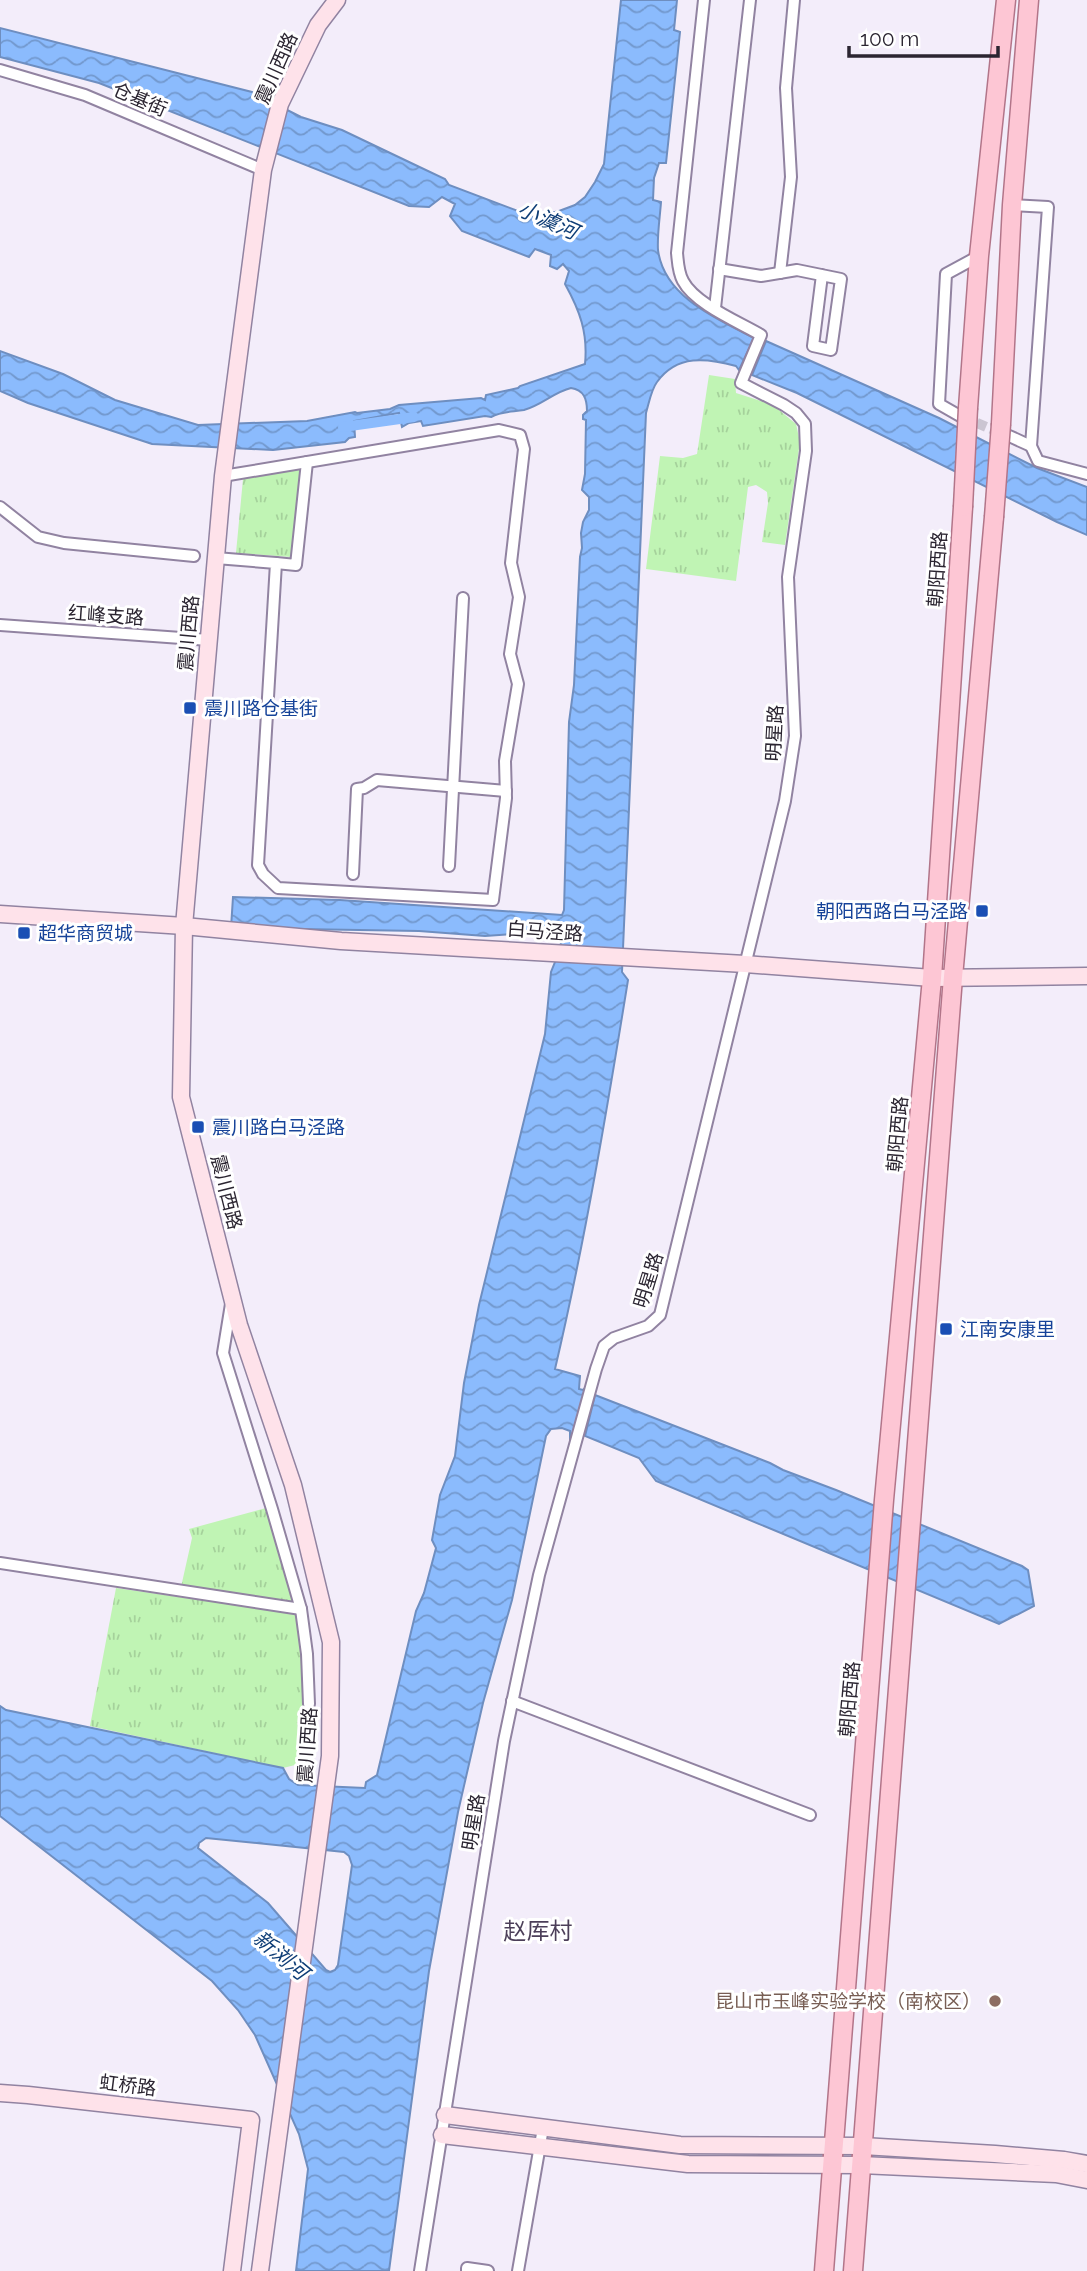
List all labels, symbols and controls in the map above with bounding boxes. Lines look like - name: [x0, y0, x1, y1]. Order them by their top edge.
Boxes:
- scale bar: [849, 14, 998, 58]
- text: 100 m: [860, 26, 919, 51]
- street label: 震川西路: [250, 29, 302, 107]
- street label: 仓基街: [109, 78, 171, 120]
- water label: 小澞河: [514, 196, 586, 246]
- street label: 朝阳西路: [923, 530, 951, 608]
- street label: 震川西路: [174, 594, 202, 672]
- street label: 红峰支路: [67, 601, 145, 629]
- place label: 震川路仓基街: [204, 697, 318, 719]
- marker: 震川路仓基街: [182, 700, 198, 716]
- street label: 明星路: [762, 704, 786, 762]
- place label: 朝阳西路白马泾路: [816, 900, 968, 922]
- marker: 朝阳西路白马泾路: [974, 903, 990, 919]
- street label: 白马泾路: [506, 917, 584, 945]
- place label: 超华商贸城: [38, 922, 133, 944]
- marker: 超华商贸城: [16, 925, 32, 941]
- street label: 朝阳西路: [883, 1095, 911, 1173]
- place label: 震川路白马泾路: [212, 1116, 345, 1138]
- marker: 震川路白马泾路: [190, 1119, 206, 1135]
- street label: 震川西路: [207, 1152, 247, 1232]
- street label: 明星路: [629, 1250, 667, 1310]
- place label: 江南安康里: [960, 1318, 1055, 1340]
- marker: 江南安康里: [938, 1321, 954, 1337]
- street label: 朝阳西路: [835, 1660, 863, 1738]
- street label: 震川西路: [293, 1706, 321, 1784]
- street label: 明星路: [458, 1792, 488, 1852]
- district label: 赵厍村: [504, 1917, 573, 1944]
- water label: 新浏河: [249, 1925, 316, 1987]
- place label: 昆山市玉峰实验学校（南校区）: [715, 1990, 981, 2012]
- marker: 昆山市玉峰实验学校（南校区）: [987, 1993, 1003, 2009]
- street label: 虹桥路: [98, 2071, 158, 2099]

